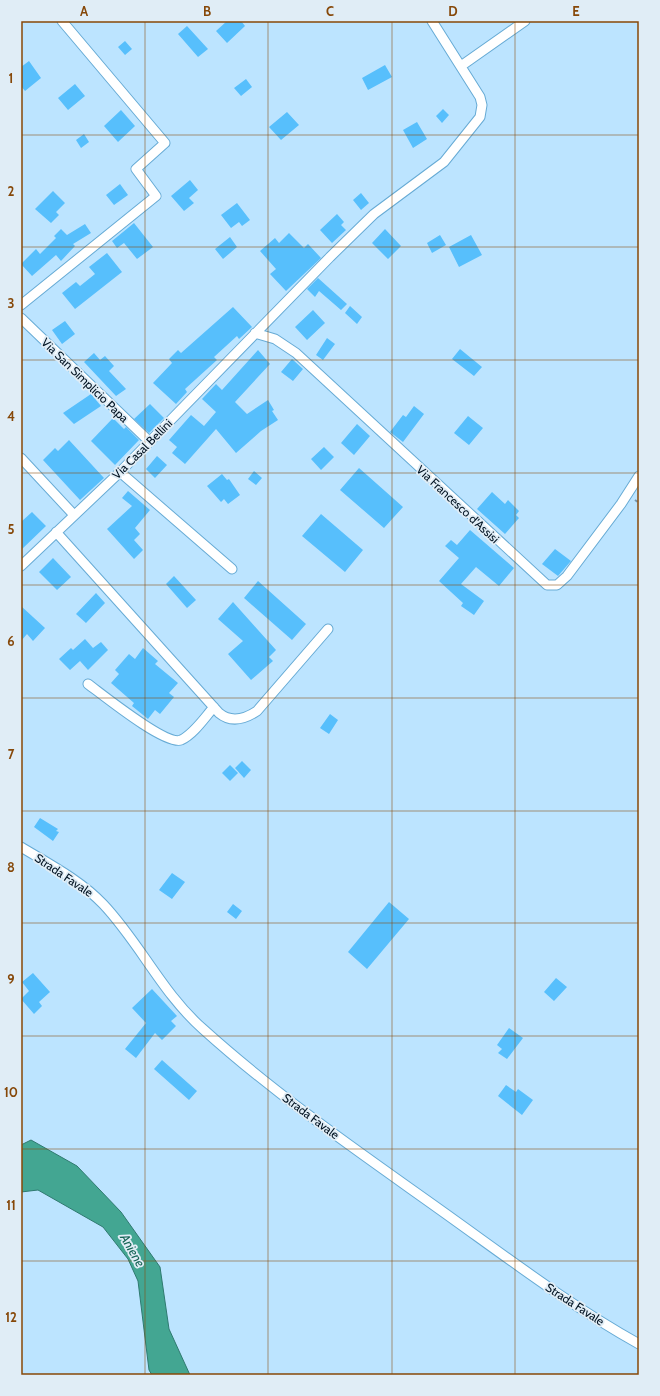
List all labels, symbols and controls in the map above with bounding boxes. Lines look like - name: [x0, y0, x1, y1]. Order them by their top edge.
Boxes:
- text: A: [80, 3, 89, 19]
- text: B: [203, 3, 211, 19]
- text: C: [326, 3, 334, 19]
- text: D: [448, 3, 458, 19]
- text: E: [572, 3, 580, 19]
- text: 1: [9, 70, 13, 86]
- text: 2: [8, 183, 15, 199]
- text: 3: [7, 295, 15, 311]
- street label: Via San Simplicio Papa: [38, 335, 132, 426]
- text: 4: [7, 408, 15, 424]
- street label: Via Casal Bellini: [109, 416, 175, 482]
- street label: Via Francesco d'Assisi: [414, 462, 502, 546]
- text: 5: [8, 521, 15, 537]
- text: 6: [7, 633, 15, 649]
- text: 7: [8, 746, 15, 762]
- street label: Strada Favale: [32, 850, 96, 900]
- text: 8: [7, 859, 15, 875]
- text: 9: [7, 971, 15, 987]
- text: 10: [4, 1084, 18, 1100]
- street label: Strada Favale: [280, 1090, 342, 1142]
- text: 11: [6, 1197, 16, 1213]
- water label: Aniene: [117, 1230, 149, 1269]
- street label: Strada Favale: [543, 1279, 607, 1329]
- text: 12: [5, 1309, 17, 1325]

